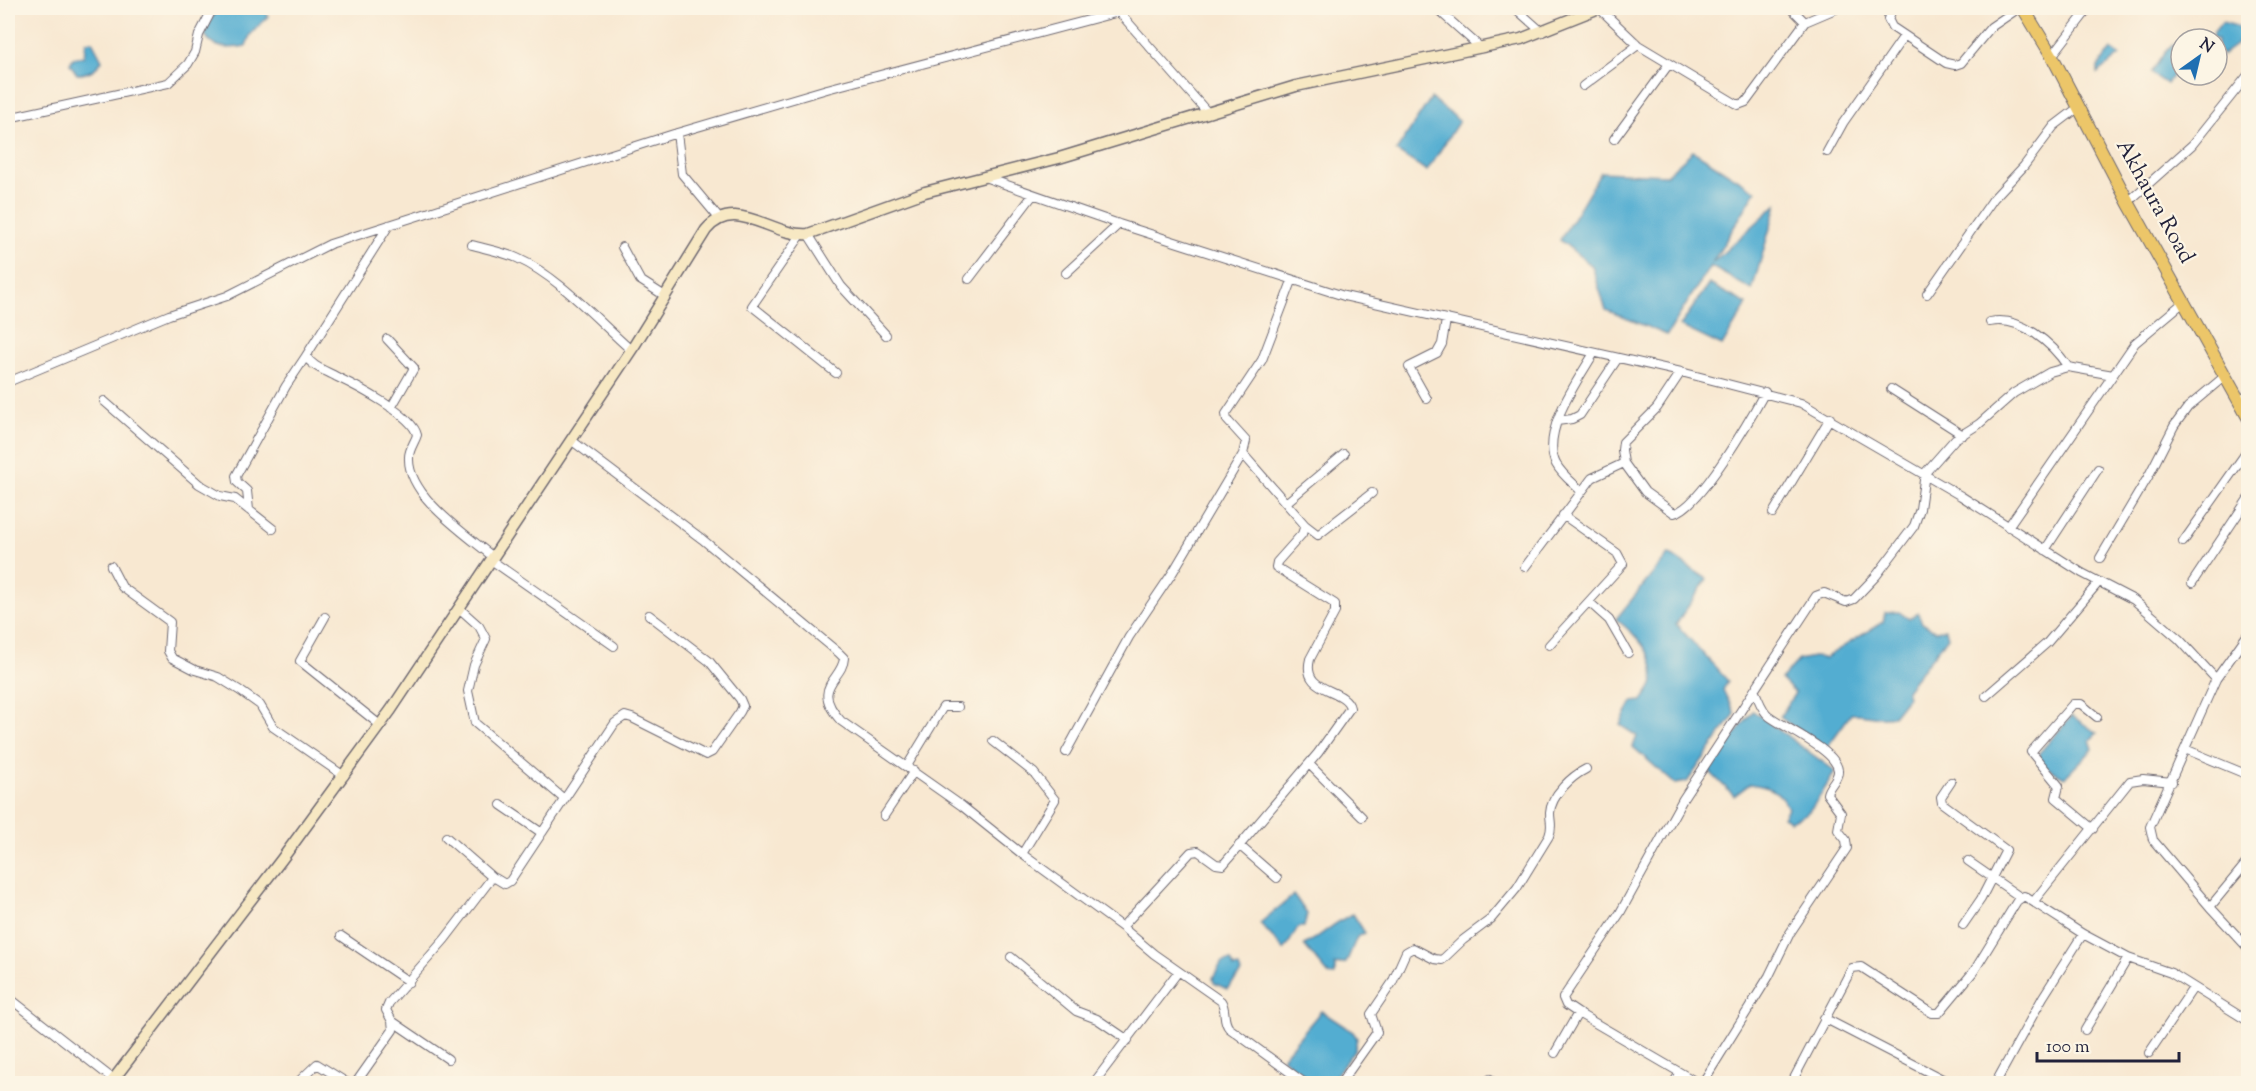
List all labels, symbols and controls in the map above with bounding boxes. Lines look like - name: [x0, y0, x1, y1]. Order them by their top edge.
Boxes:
- north arrow: [2169, 27, 2229, 87]
- text: N: [2194, 34, 2218, 60]
- street label: Akhaura Road: [2107, 134, 2201, 270]
- scale bar: [2037, 1025, 2180, 1063]
- text: 100 m: [2046, 1035, 2090, 1061]

